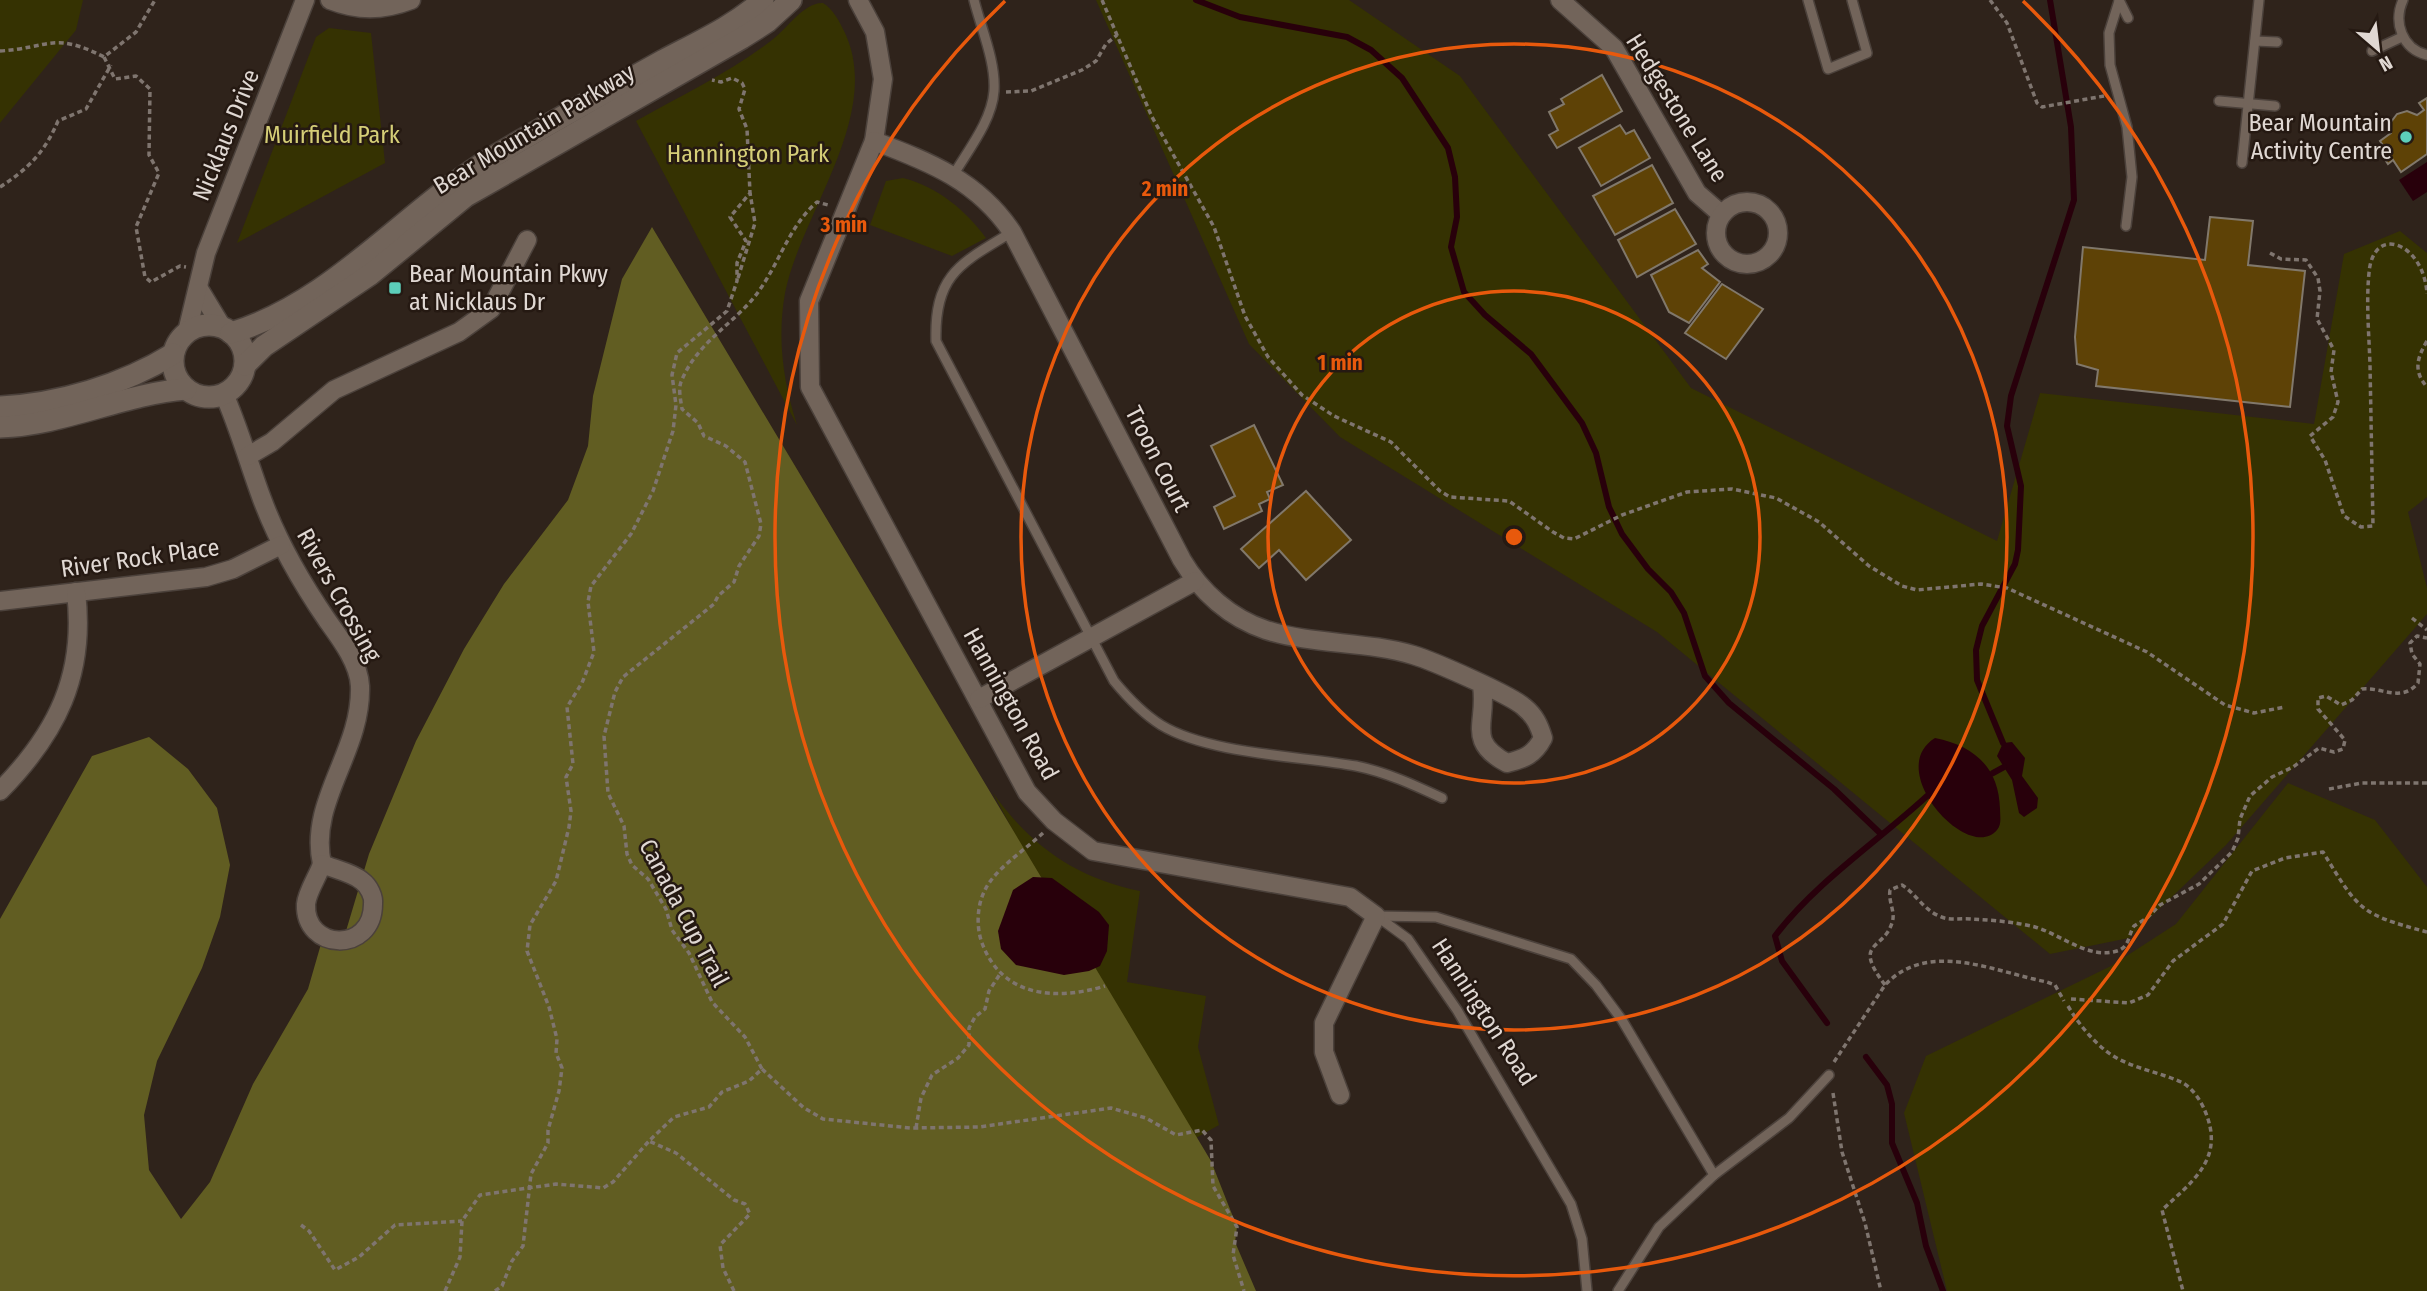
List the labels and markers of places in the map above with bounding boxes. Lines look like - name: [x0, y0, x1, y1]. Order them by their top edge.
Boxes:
- place label: Bear Mountain Activity Centre: [2248, 109, 2392, 165]
- marker: Bear Mountain Activity Centre: [2398, 129, 2414, 145]
- place label: Bear Mountain Pkwy at Nicklaus Dr: [409, 260, 608, 316]
- marker: Bear Mountain Pkwy at Nicklaus Dr: [387, 280, 403, 296]
- centre of rings: [1502, 525, 1526, 549]

